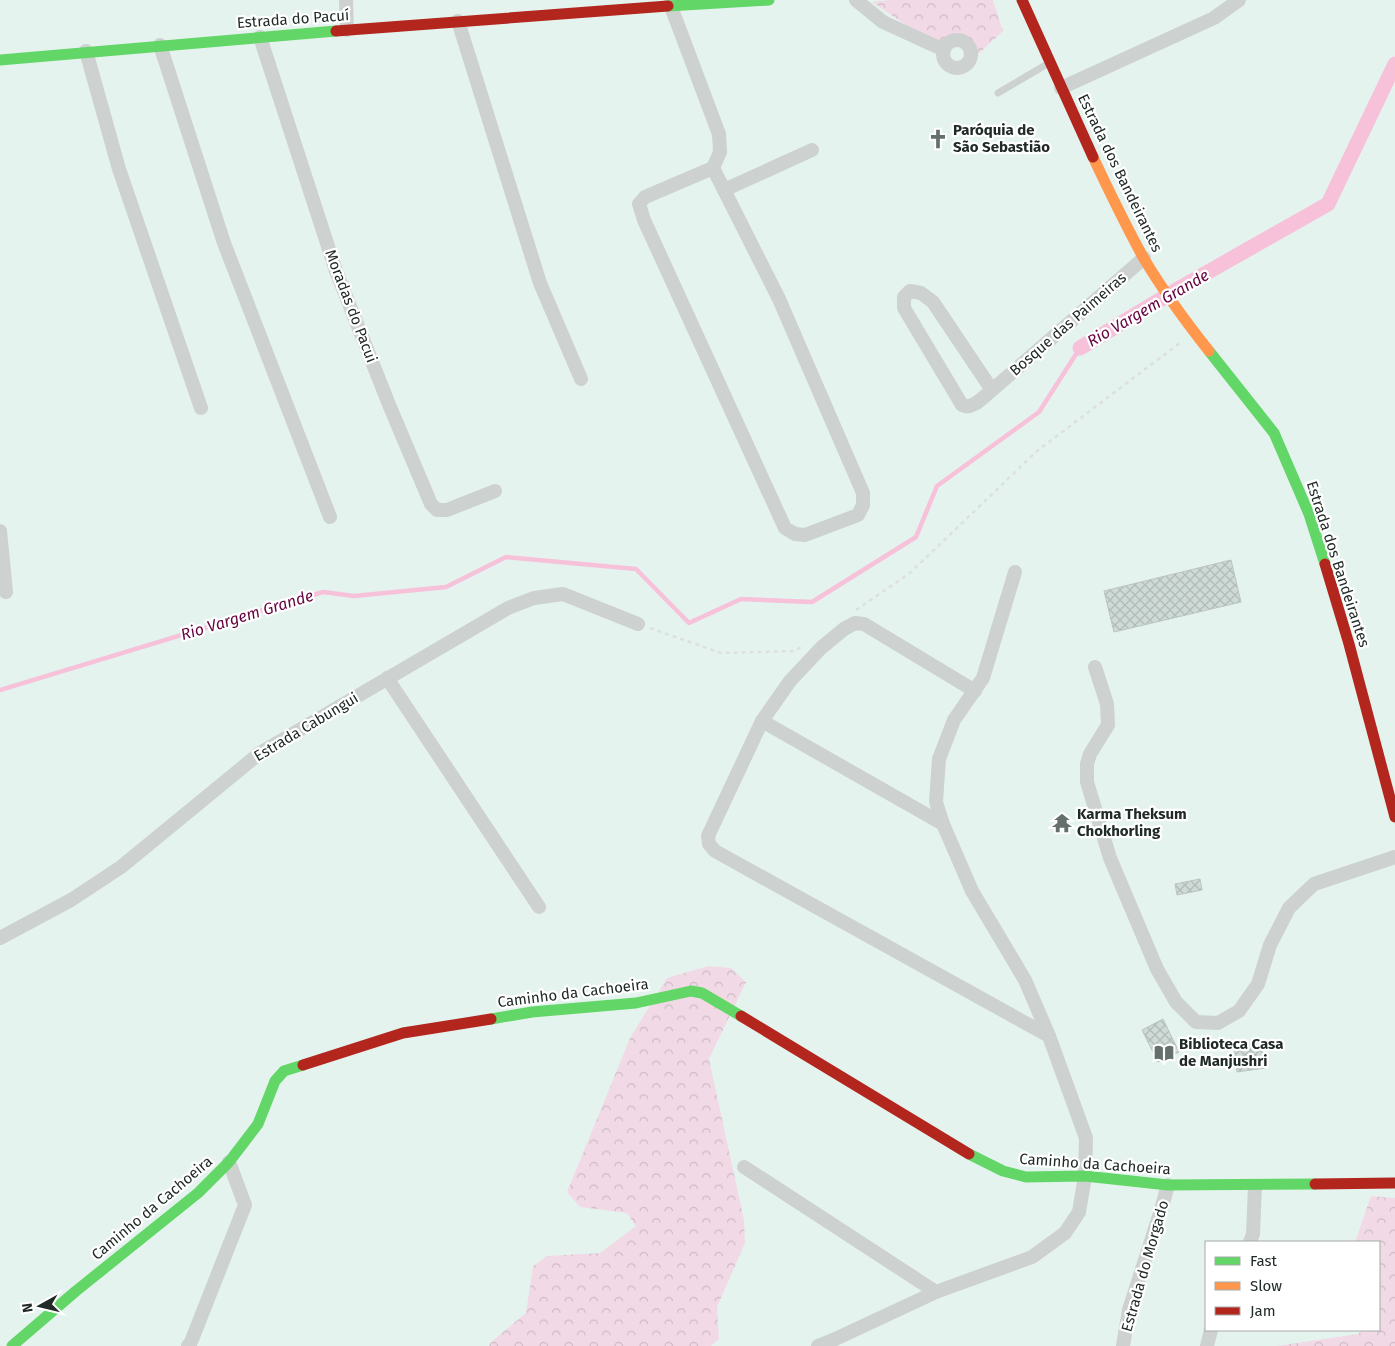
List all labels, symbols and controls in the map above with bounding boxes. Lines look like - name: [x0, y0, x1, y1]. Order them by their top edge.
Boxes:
- street label: Estrada do Pacuí: [236, 6, 350, 32]
- street label: Estrada dos Bandeirantes: [1074, 91, 1166, 255]
- place label: Paróquia de São Sebastião: [953, 121, 1050, 156]
- church icon: Paróquia de São Sebastião: [927, 128, 949, 150]
- street label: Moradas do Pacui: [321, 247, 381, 365]
- water label: Rio Vargem Grande: [1084, 265, 1212, 351]
- street label: Bosque das Paimeiras: [1006, 268, 1130, 380]
- street label: Estrada dos Bandeirantes: [1303, 479, 1373, 649]
- water label: Rio Vargem Grande: [178, 586, 316, 644]
- street label: Estrada Cabungui: [251, 689, 361, 765]
- place label: Karma Theksum Chokhorling: [1077, 805, 1187, 840]
- temple icon: Karma Theksum Chokhorling: [1051, 812, 1073, 834]
- street label: Caminho da Cachoeira: [497, 975, 649, 1011]
- place label: Biblioteca Casa de Manjushri: [1179, 1035, 1283, 1070]
- library icon: Biblioteca Casa de Manjushri: [1153, 1042, 1175, 1064]
- street label: Caminho da Cachoeira: [1019, 1150, 1171, 1178]
- street label: Caminho da Cachoeira: [88, 1152, 216, 1264]
- street label: Estrada do Morgado: [1118, 1198, 1172, 1334]
- legend: [1205, 1241, 1380, 1331]
- text: Fast: [1250, 1252, 1277, 1270]
- text: Slow: [1250, 1277, 1282, 1295]
- north arrow: [15, 1281, 65, 1331]
- text: N: [19, 1302, 37, 1314]
- text: Jam: [1250, 1302, 1276, 1320]

